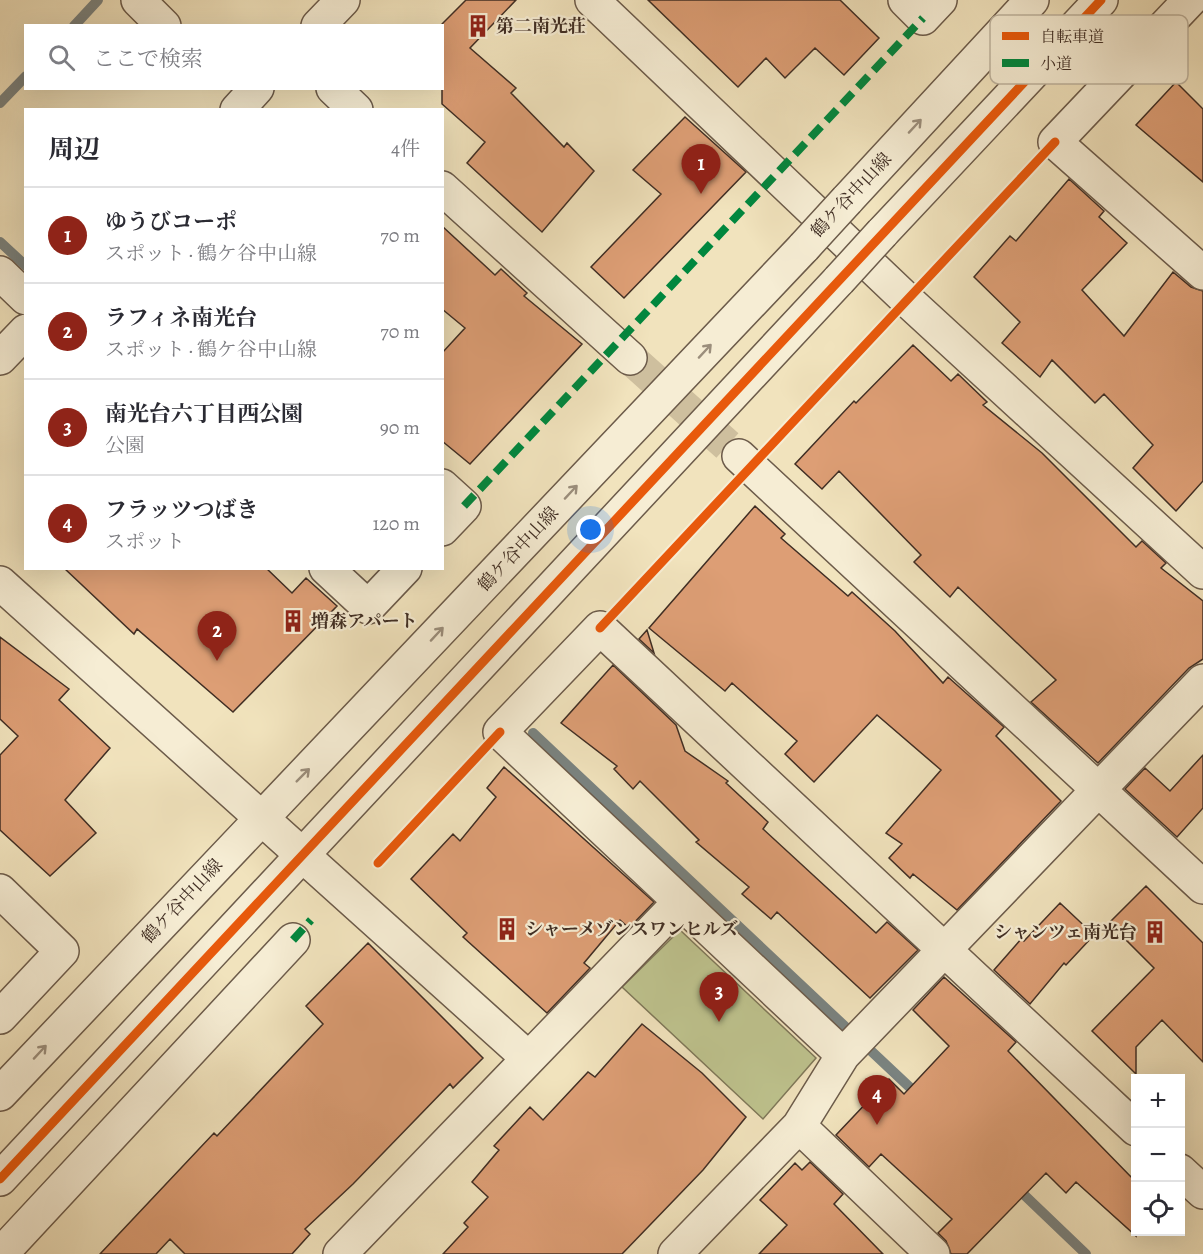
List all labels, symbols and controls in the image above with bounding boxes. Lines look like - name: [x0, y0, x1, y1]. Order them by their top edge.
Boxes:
- building icon: 第二南光荘: [465, 13, 491, 39]
- place label: 第二南光荘: [496, 14, 586, 38]
- legend: [990, 15, 1188, 84]
- search box: [24, 24, 444, 90]
- text: 自転車道: [1040, 26, 1104, 48]
- icon: search: [45, 41, 78, 74]
- text: ここで検索: [93, 44, 203, 74]
- text: 小道: [1040, 53, 1072, 75]
- one-way arrow: [908, 119, 922, 134]
- text: 周辺: [48, 132, 100, 167]
- text: 4件: [391, 135, 420, 162]
- pin: 1: [682, 144, 720, 194]
- street label: 鶴ケ谷中山線: [805, 147, 897, 243]
- text: ゆうびコーポ: [105, 207, 237, 237]
- text: 1: [64, 222, 71, 249]
- text: 70 m: [380, 222, 420, 249]
- text: スポット · 鶴ケ谷中山線: [105, 240, 317, 267]
- text: ラフィネ南光台: [105, 303, 257, 333]
- text: 2: [63, 318, 72, 345]
- text: 70 m: [380, 318, 420, 345]
- text: スポット · 鶴ケ谷中山線: [105, 336, 317, 363]
- one-way arrow: [698, 343, 713, 358]
- text: 南光台六丁目西公園: [105, 399, 303, 429]
- text: 3: [63, 414, 72, 441]
- text: 90 m: [380, 414, 420, 441]
- text: 公園: [105, 432, 145, 459]
- one-way arrow: [564, 485, 579, 500]
- text: フラッツつばき: [105, 495, 259, 525]
- street label: 鶴ケ谷中山線: [472, 501, 564, 597]
- text: 4: [63, 510, 72, 537]
- text: 120 m: [372, 510, 420, 537]
- your location: [576, 515, 605, 544]
- text: スポット: [105, 528, 185, 555]
- building icon: 増森アパート: [280, 608, 306, 634]
- place label: 増森アパート: [311, 609, 418, 633]
- pin: 2: [198, 612, 236, 661]
- one-way arrow: [430, 626, 444, 641]
- one-way arrow: [296, 768, 310, 783]
- street label: 鶴ケ谷中山線: [136, 853, 228, 949]
- building icon: シャーメゾンスワンヒルズ: [494, 916, 520, 942]
- place label: シャーメゾンスワンヒルズ: [525, 917, 738, 941]
- building icon: シャンツェ南光台: [1142, 919, 1168, 945]
- place label: シャンツェ南光台: [994, 920, 1137, 944]
- pin: 3: [700, 972, 738, 1022]
- one-way arrow: [33, 1044, 47, 1059]
- map controls: [1131, 1074, 1185, 1236]
- button: +: [1131, 1074, 1185, 1128]
- pin: 4: [858, 1076, 896, 1125]
- button: −: [1131, 1128, 1185, 1182]
- button: locate: [1131, 1182, 1185, 1236]

